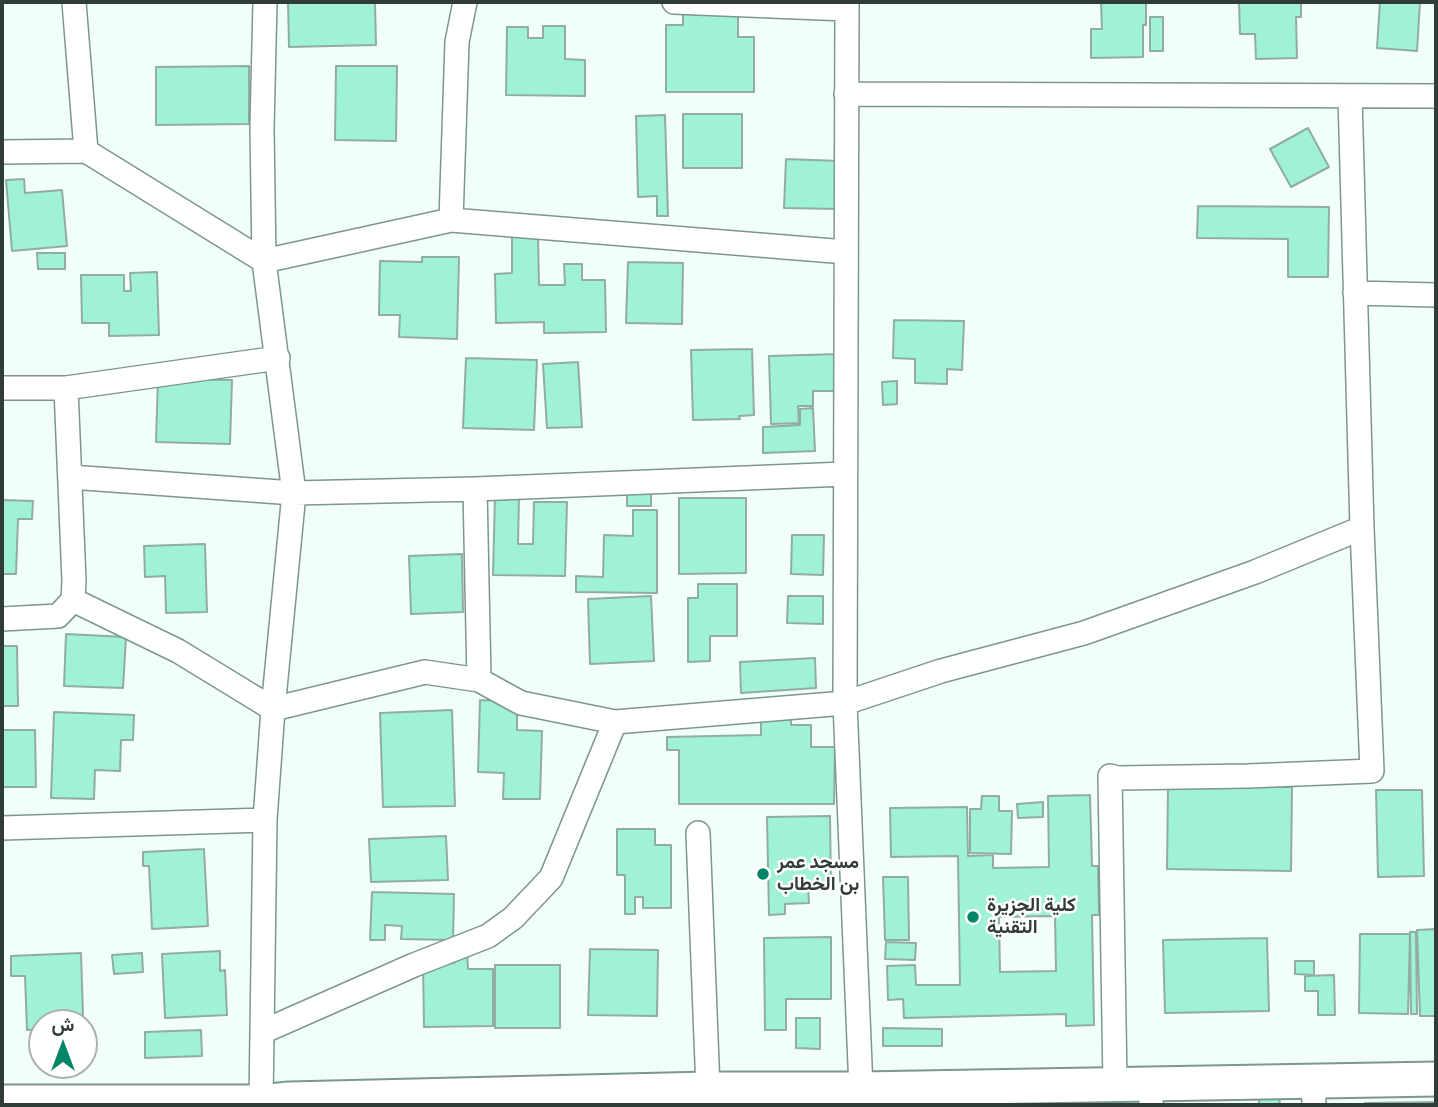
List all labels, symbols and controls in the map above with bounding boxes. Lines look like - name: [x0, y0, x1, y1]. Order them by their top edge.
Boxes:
- place label: مسجد عمر بن الخطاب: [777, 852, 859, 896]
- marker: مسجد عمر بن الخطاب: [755, 866, 771, 882]
- place label: كلية الجزيرة التقنية: [987, 895, 1076, 939]
- marker: كلية الجزيرة التقنية: [965, 909, 981, 925]
- north arrow: [28, 1009, 98, 1079]
- text: ش: [52, 1011, 74, 1038]

